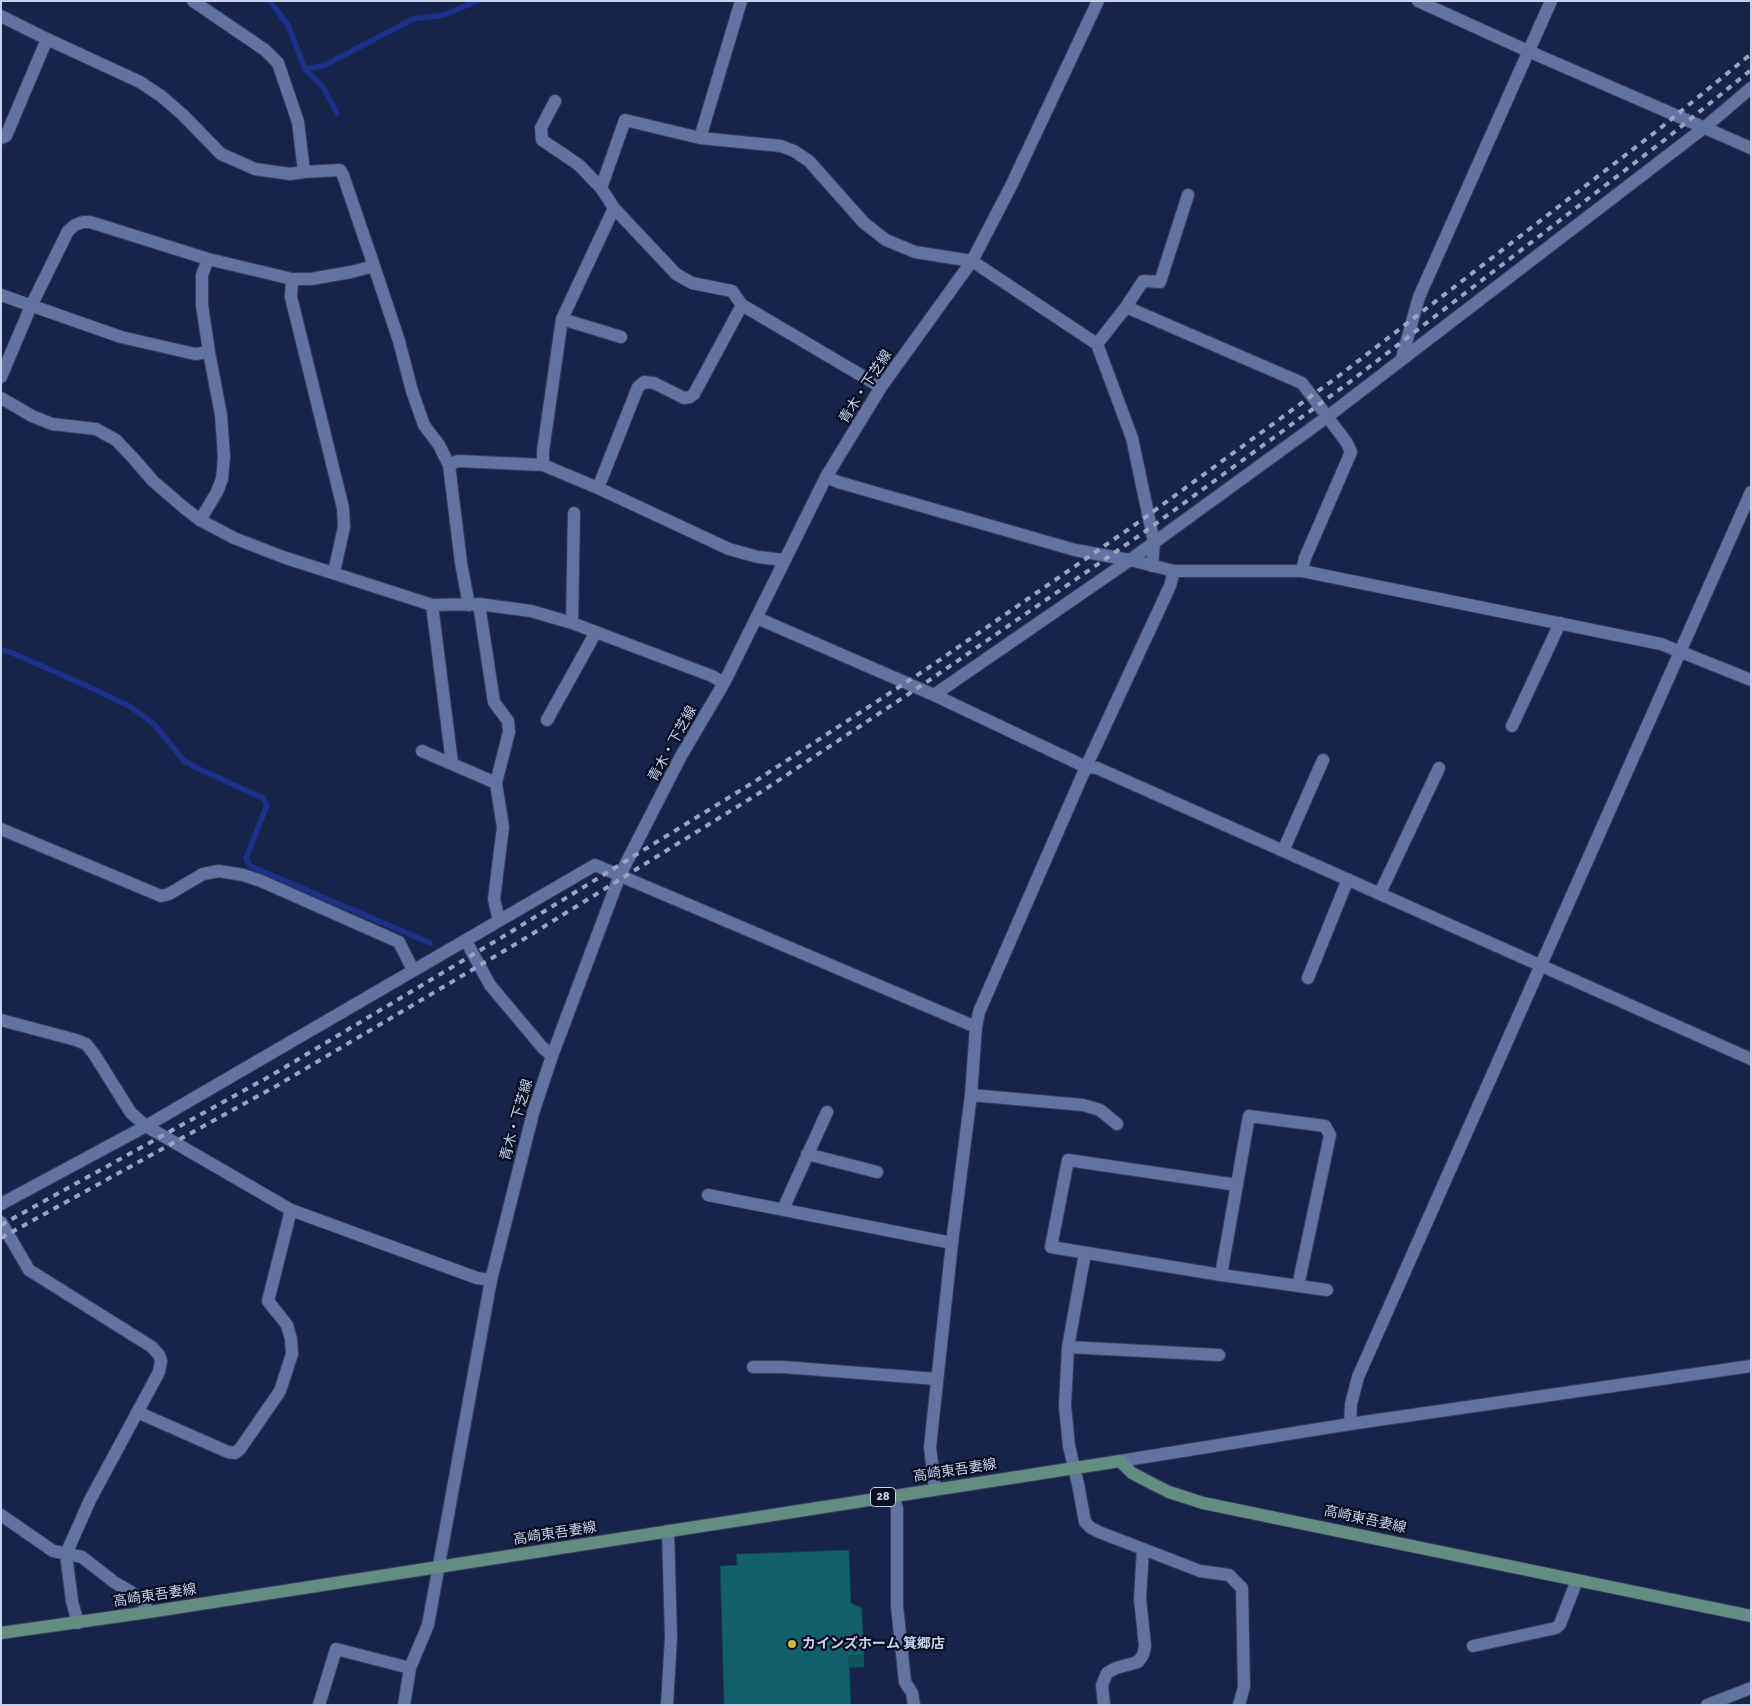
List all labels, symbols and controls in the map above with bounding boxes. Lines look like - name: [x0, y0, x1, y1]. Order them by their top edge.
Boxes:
- street label: 青木・下芝線: [836, 347, 896, 427]
- street label: 青木・下芝線: [645, 703, 701, 785]
- street label: 青木・下芝線: [497, 1077, 537, 1163]
- street label: 高崎東吾妻線: [912, 1456, 998, 1486]
- road number: 28: [870, 1488, 896, 1506]
- street label: 高崎東吾妻線: [1322, 1503, 1408, 1537]
- street label: 高崎東吾妻線: [512, 1519, 598, 1549]
- street label: 高崎東吾妻線: [112, 1581, 198, 1611]
- place label: カインズホーム 箕郷店: [802, 1636, 945, 1652]
- marker: カインズホーム 箕郷店: [786, 1638, 798, 1650]

